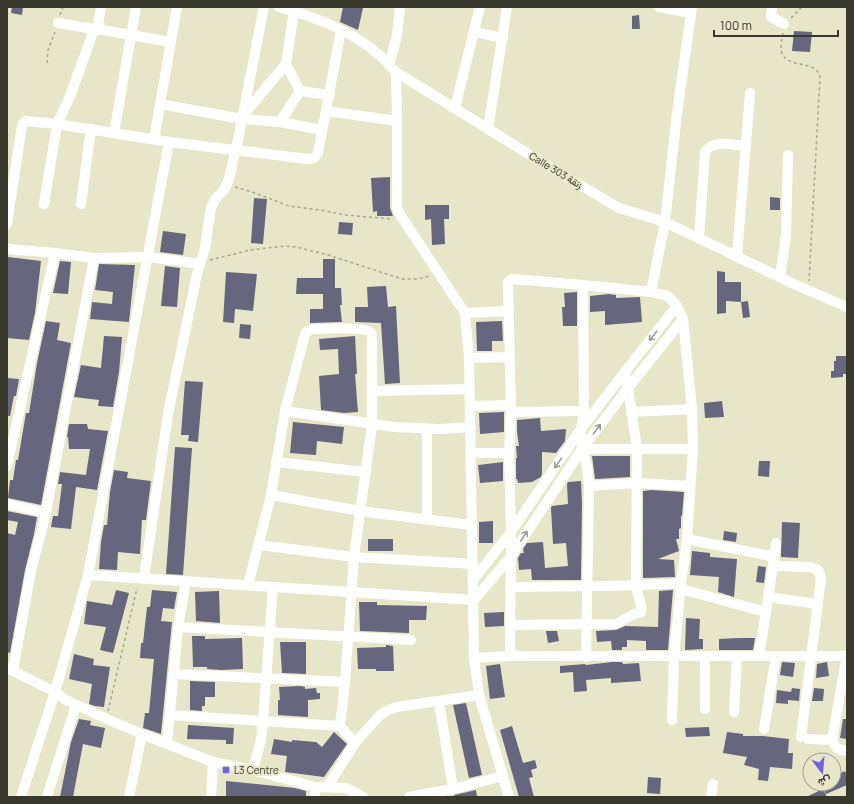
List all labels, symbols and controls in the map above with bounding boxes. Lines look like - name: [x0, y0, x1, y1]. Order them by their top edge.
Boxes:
- scale bar: [714, 12, 838, 38]
- text: 100 m: [720, 17, 752, 34]
- street label: Calle 303 زنقة: [527, 149, 585, 191]
- one-way arrow: [648, 331, 657, 342]
- one-way arrow: [593, 423, 602, 434]
- one-way arrow: [554, 457, 562, 468]
- one-way arrow: [520, 531, 528, 542]
- north arrow: [802, 752, 842, 792]
- place label: L3 Centre: [234, 763, 279, 777]
- marker: L3 Centre: [221, 765, 231, 775]
- text: ش: [816, 773, 833, 791]

